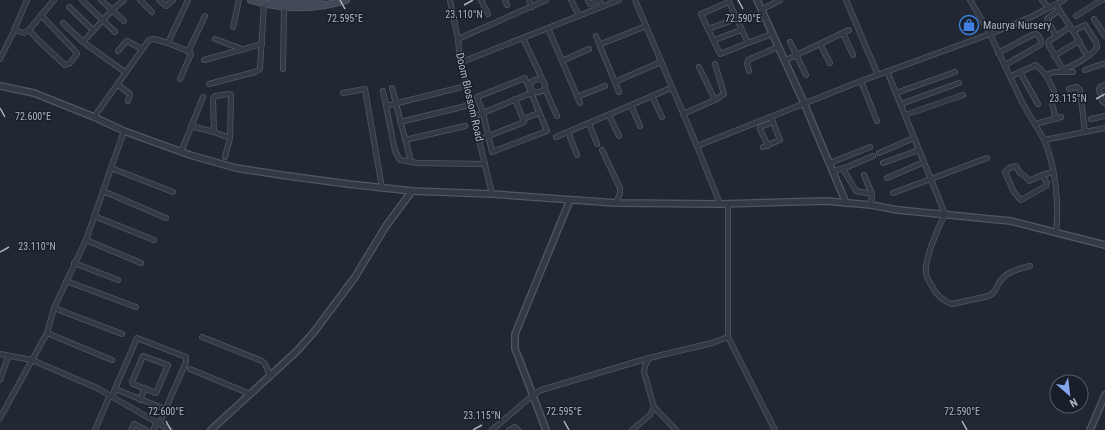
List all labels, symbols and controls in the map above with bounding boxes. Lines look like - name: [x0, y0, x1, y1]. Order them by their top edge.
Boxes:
- text: 23.110°N: [445, 9, 483, 20]
- text: 72.595°E: [327, 13, 363, 24]
- text: 72.590°E: [725, 13, 761, 24]
- shop icon: Maurya Nursery: [958, 14, 980, 36]
- place label: Maurya Nursery: [983, 19, 1052, 32]
- street label: Doom Blossom Road: [453, 51, 486, 143]
- text: 23.115°N: [1049, 93, 1087, 104]
- text: 72.600°E: [15, 111, 51, 122]
- text: 23.110°N: [18, 241, 56, 252]
- north arrow: [1049, 374, 1089, 414]
- text: N: [1067, 395, 1079, 410]
- text: 72.600°E: [148, 406, 184, 417]
- text: 72.595°E: [546, 406, 582, 417]
- text: 72.590°E: [944, 406, 980, 417]
- text: 23.115°N: [463, 410, 501, 421]

